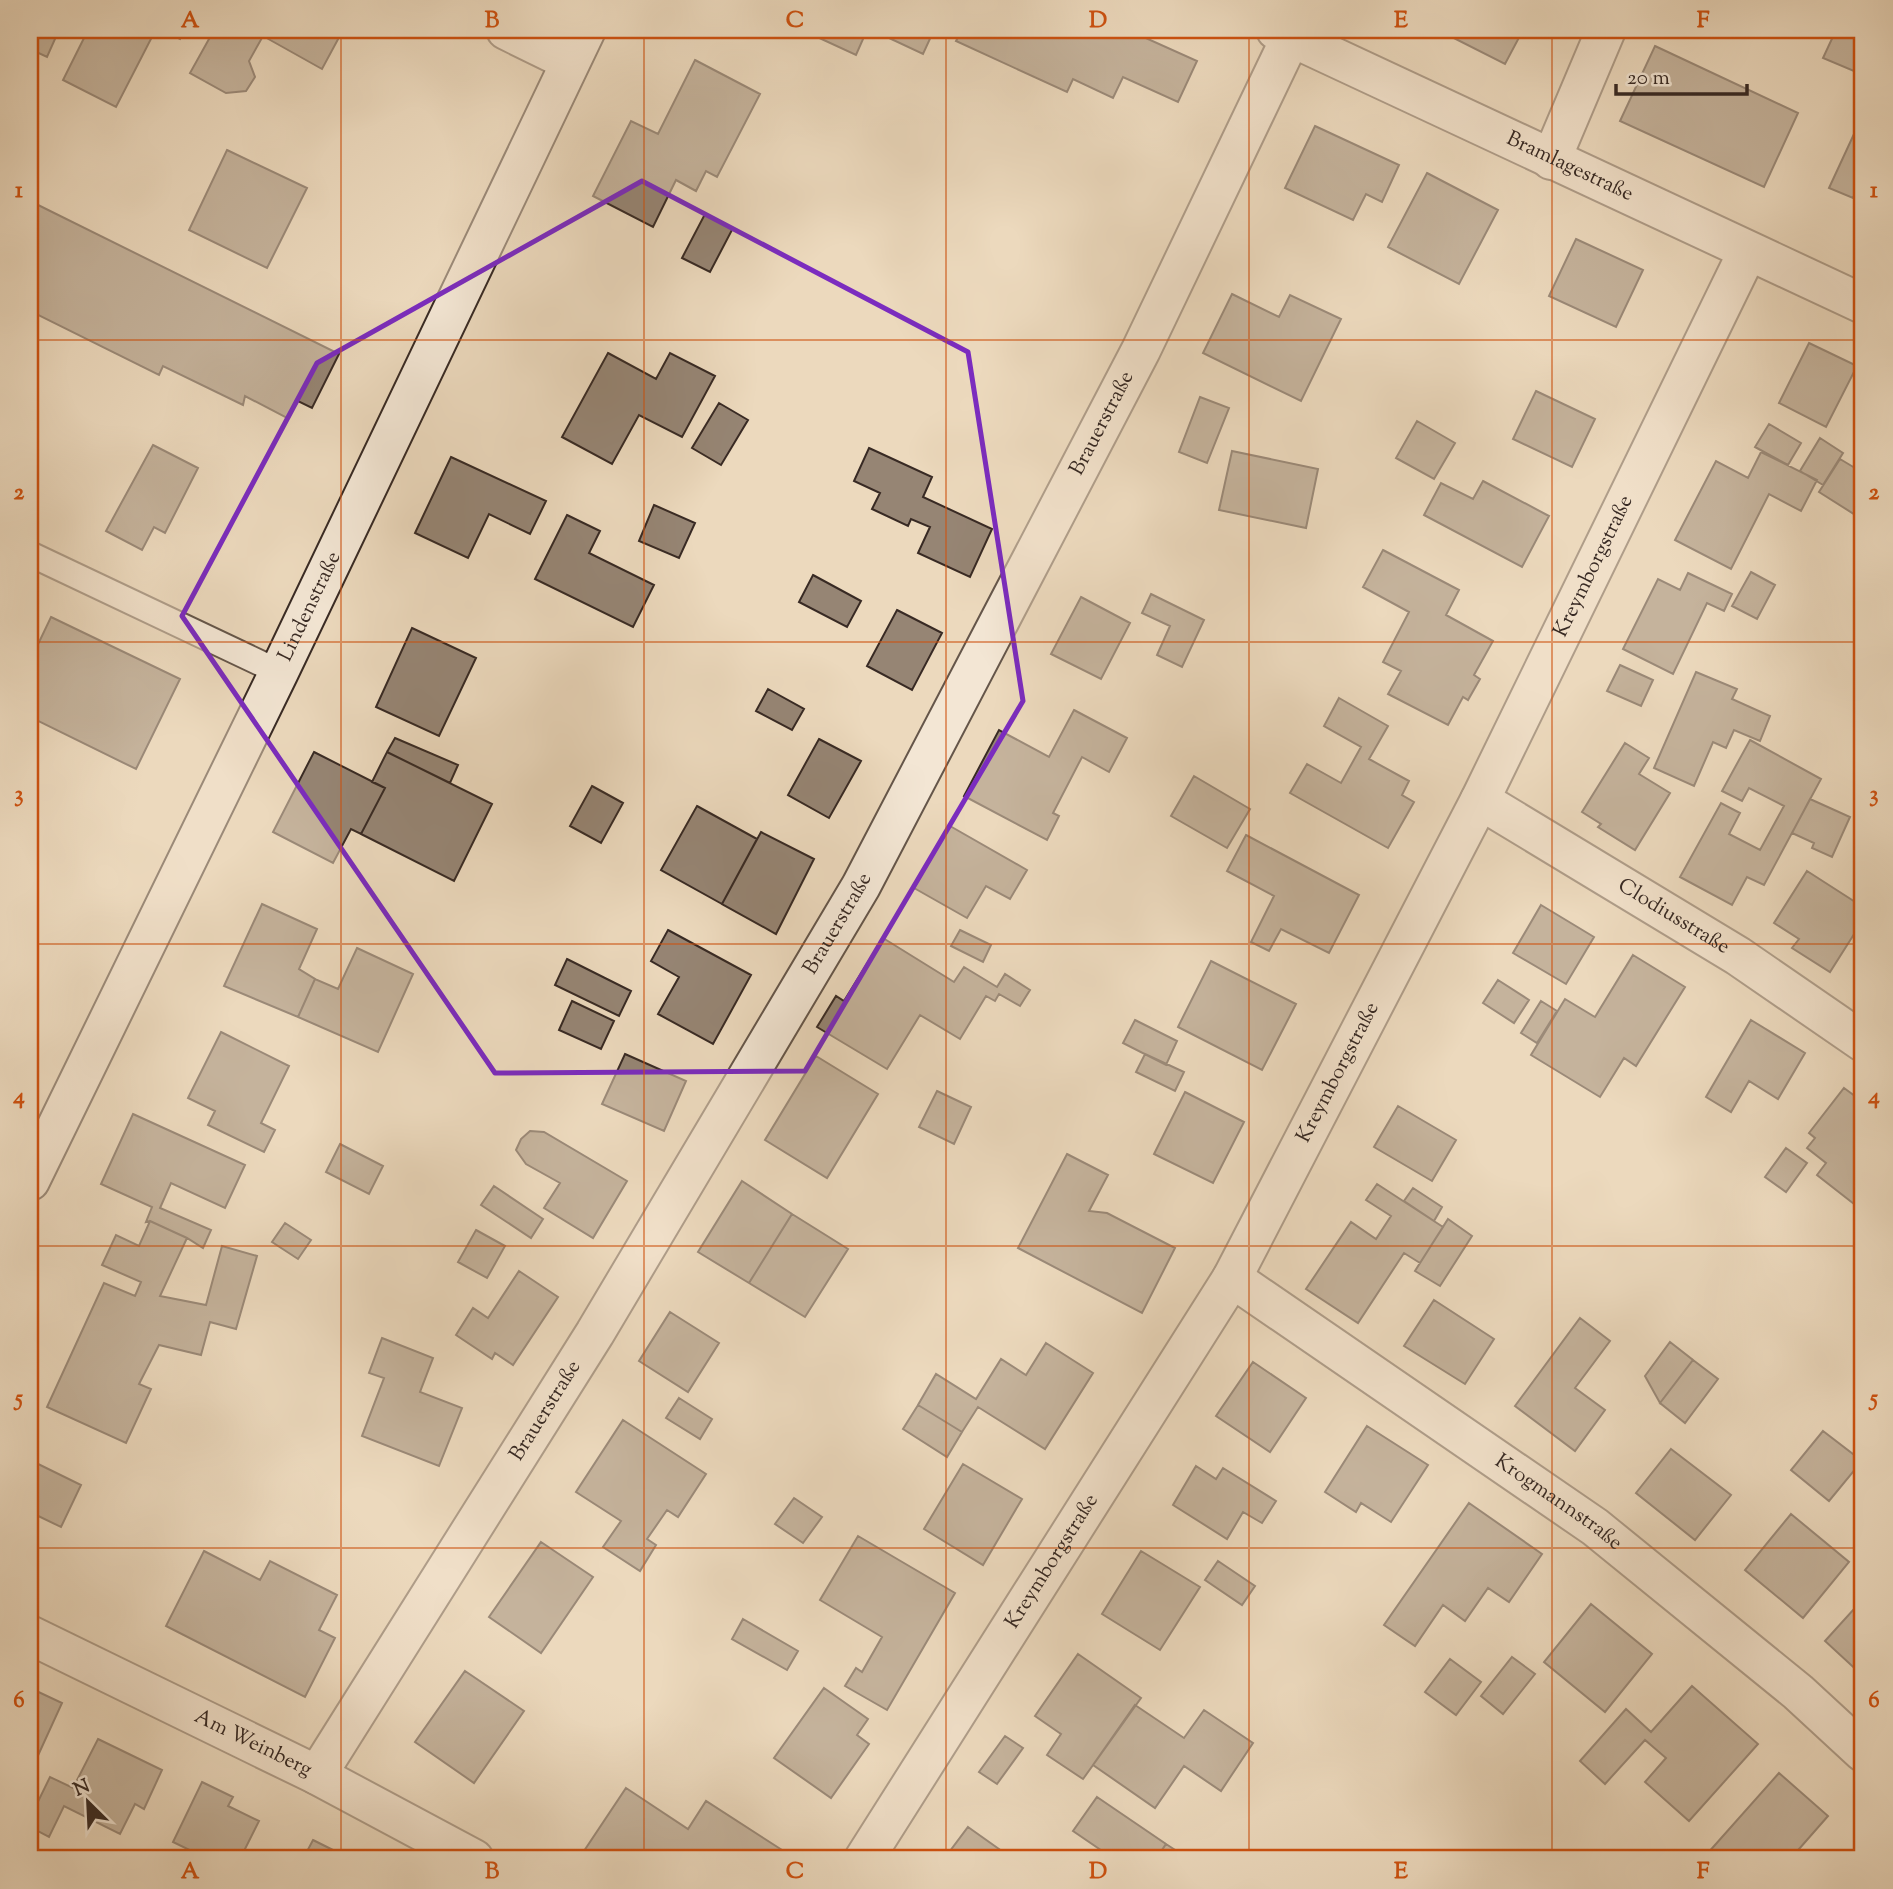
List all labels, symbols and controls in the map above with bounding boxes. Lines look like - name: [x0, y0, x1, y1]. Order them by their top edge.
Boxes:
- text: A: [181, 5, 200, 38]
- text: B: [485, 5, 500, 38]
- text: C: [786, 5, 804, 38]
- text: D: [1089, 5, 1107, 38]
- text: E: [1394, 5, 1408, 38]
- text: F: [1697, 5, 1710, 38]
- scale bar: [1616, 52, 1748, 96]
- text: 20 m: [1627, 64, 1670, 94]
- street label: Bramlagestraße: [1501, 124, 1638, 210]
- text: 1: [15, 175, 23, 208]
- text: 1: [1870, 175, 1878, 208]
- street label: Brauerstraße: [1063, 366, 1142, 481]
- text: 2: [14, 477, 25, 510]
- text: 2: [1869, 477, 1880, 510]
- street label: Kreymborgstraße: [1547, 490, 1641, 643]
- street label: Lindenstraße: [271, 547, 349, 667]
- text: 3: [14, 779, 24, 812]
- text: 3: [1869, 779, 1879, 812]
- street label: Brauerstraße: [796, 868, 880, 981]
- street label: Clodiusstraße: [1612, 871, 1735, 962]
- street label: Kreymborgstraße: [1290, 997, 1387, 1148]
- text: 4: [12, 1081, 25, 1114]
- text: 4: [1867, 1081, 1880, 1114]
- street label: Brauerstraße: [503, 1355, 589, 1467]
- text: 5: [13, 1383, 23, 1416]
- text: 5: [1868, 1383, 1878, 1416]
- street label: Krogmannstraße: [1488, 1447, 1628, 1558]
- street label: Kreymborgstraße: [998, 1488, 1106, 1635]
- text: 6: [13, 1685, 25, 1718]
- text: 6: [1868, 1685, 1880, 1718]
- street label: Am Weinberg: [189, 1702, 317, 1785]
- north arrow: [52, 1766, 122, 1836]
- text: N: [70, 1773, 95, 1804]
- text: A: [181, 1856, 200, 1889]
- text: B: [485, 1856, 500, 1889]
- text: C: [786, 1856, 804, 1889]
- text: D: [1089, 1856, 1107, 1889]
- text: E: [1394, 1856, 1408, 1889]
- text: F: [1697, 1856, 1710, 1889]

